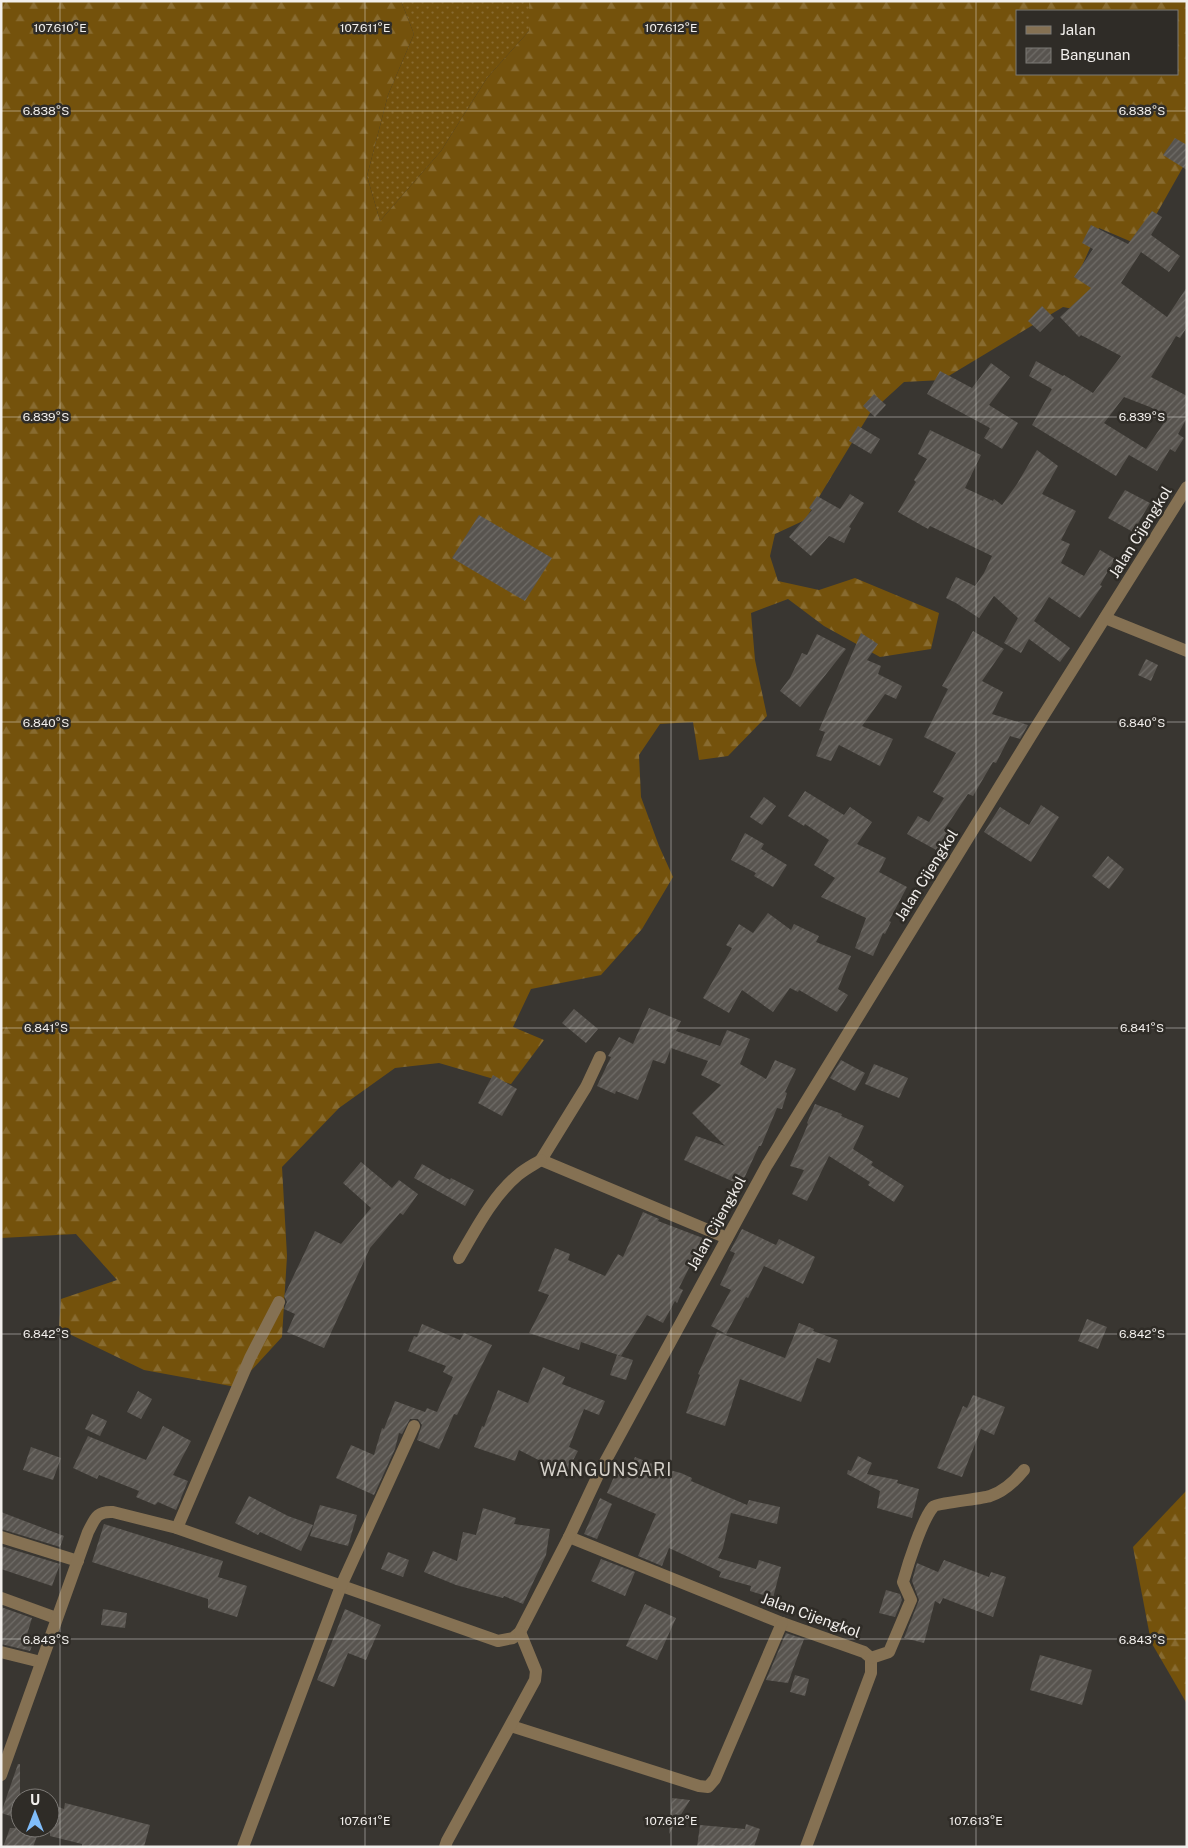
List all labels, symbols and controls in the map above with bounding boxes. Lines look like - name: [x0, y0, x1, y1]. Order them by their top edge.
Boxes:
- legend: [1016, 10, 1178, 75]
- text: 107.610°E: [33, 21, 87, 35]
- text: 107.611°E: [340, 21, 390, 35]
- text: 107.612°E: [645, 21, 697, 35]
- text: Jalan: [1060, 21, 1096, 38]
- text: Bangunan: [1060, 46, 1131, 63]
- text: 6.838°S: [23, 104, 69, 118]
- text: 6.838°S: [1119, 104, 1165, 118]
- text: 6.839°S: [23, 410, 69, 424]
- text: 6.839°S: [1119, 410, 1165, 424]
- street label: Jalan Cijengkol: [1105, 483, 1175, 581]
- text: 6.840°S: [23, 716, 69, 730]
- text: 6.840°S: [1119, 716, 1165, 730]
- street label: Jalan Cijengkol: [891, 826, 961, 924]
- text: 6.841°S: [24, 1021, 68, 1035]
- text: 6.841°S: [1120, 1021, 1164, 1035]
- street label: Jalan Cijengkol: [683, 1173, 749, 1273]
- text: 6.842°S: [23, 1327, 69, 1341]
- text: 6.842°S: [1119, 1327, 1165, 1341]
- district label: WANGUNSARI: [540, 1459, 672, 1480]
- street label: Jalan Cijengkol: [759, 1589, 863, 1641]
- text: 6.843°S: [23, 1633, 69, 1647]
- text: 6.843°S: [1119, 1633, 1165, 1647]
- north arrow: [10, 1788, 60, 1838]
- text: U: [30, 1792, 40, 1808]
- text: 107.611°E: [340, 1814, 390, 1828]
- text: 107.612°E: [645, 1814, 697, 1828]
- text: 107.613°E: [949, 1814, 1003, 1828]

